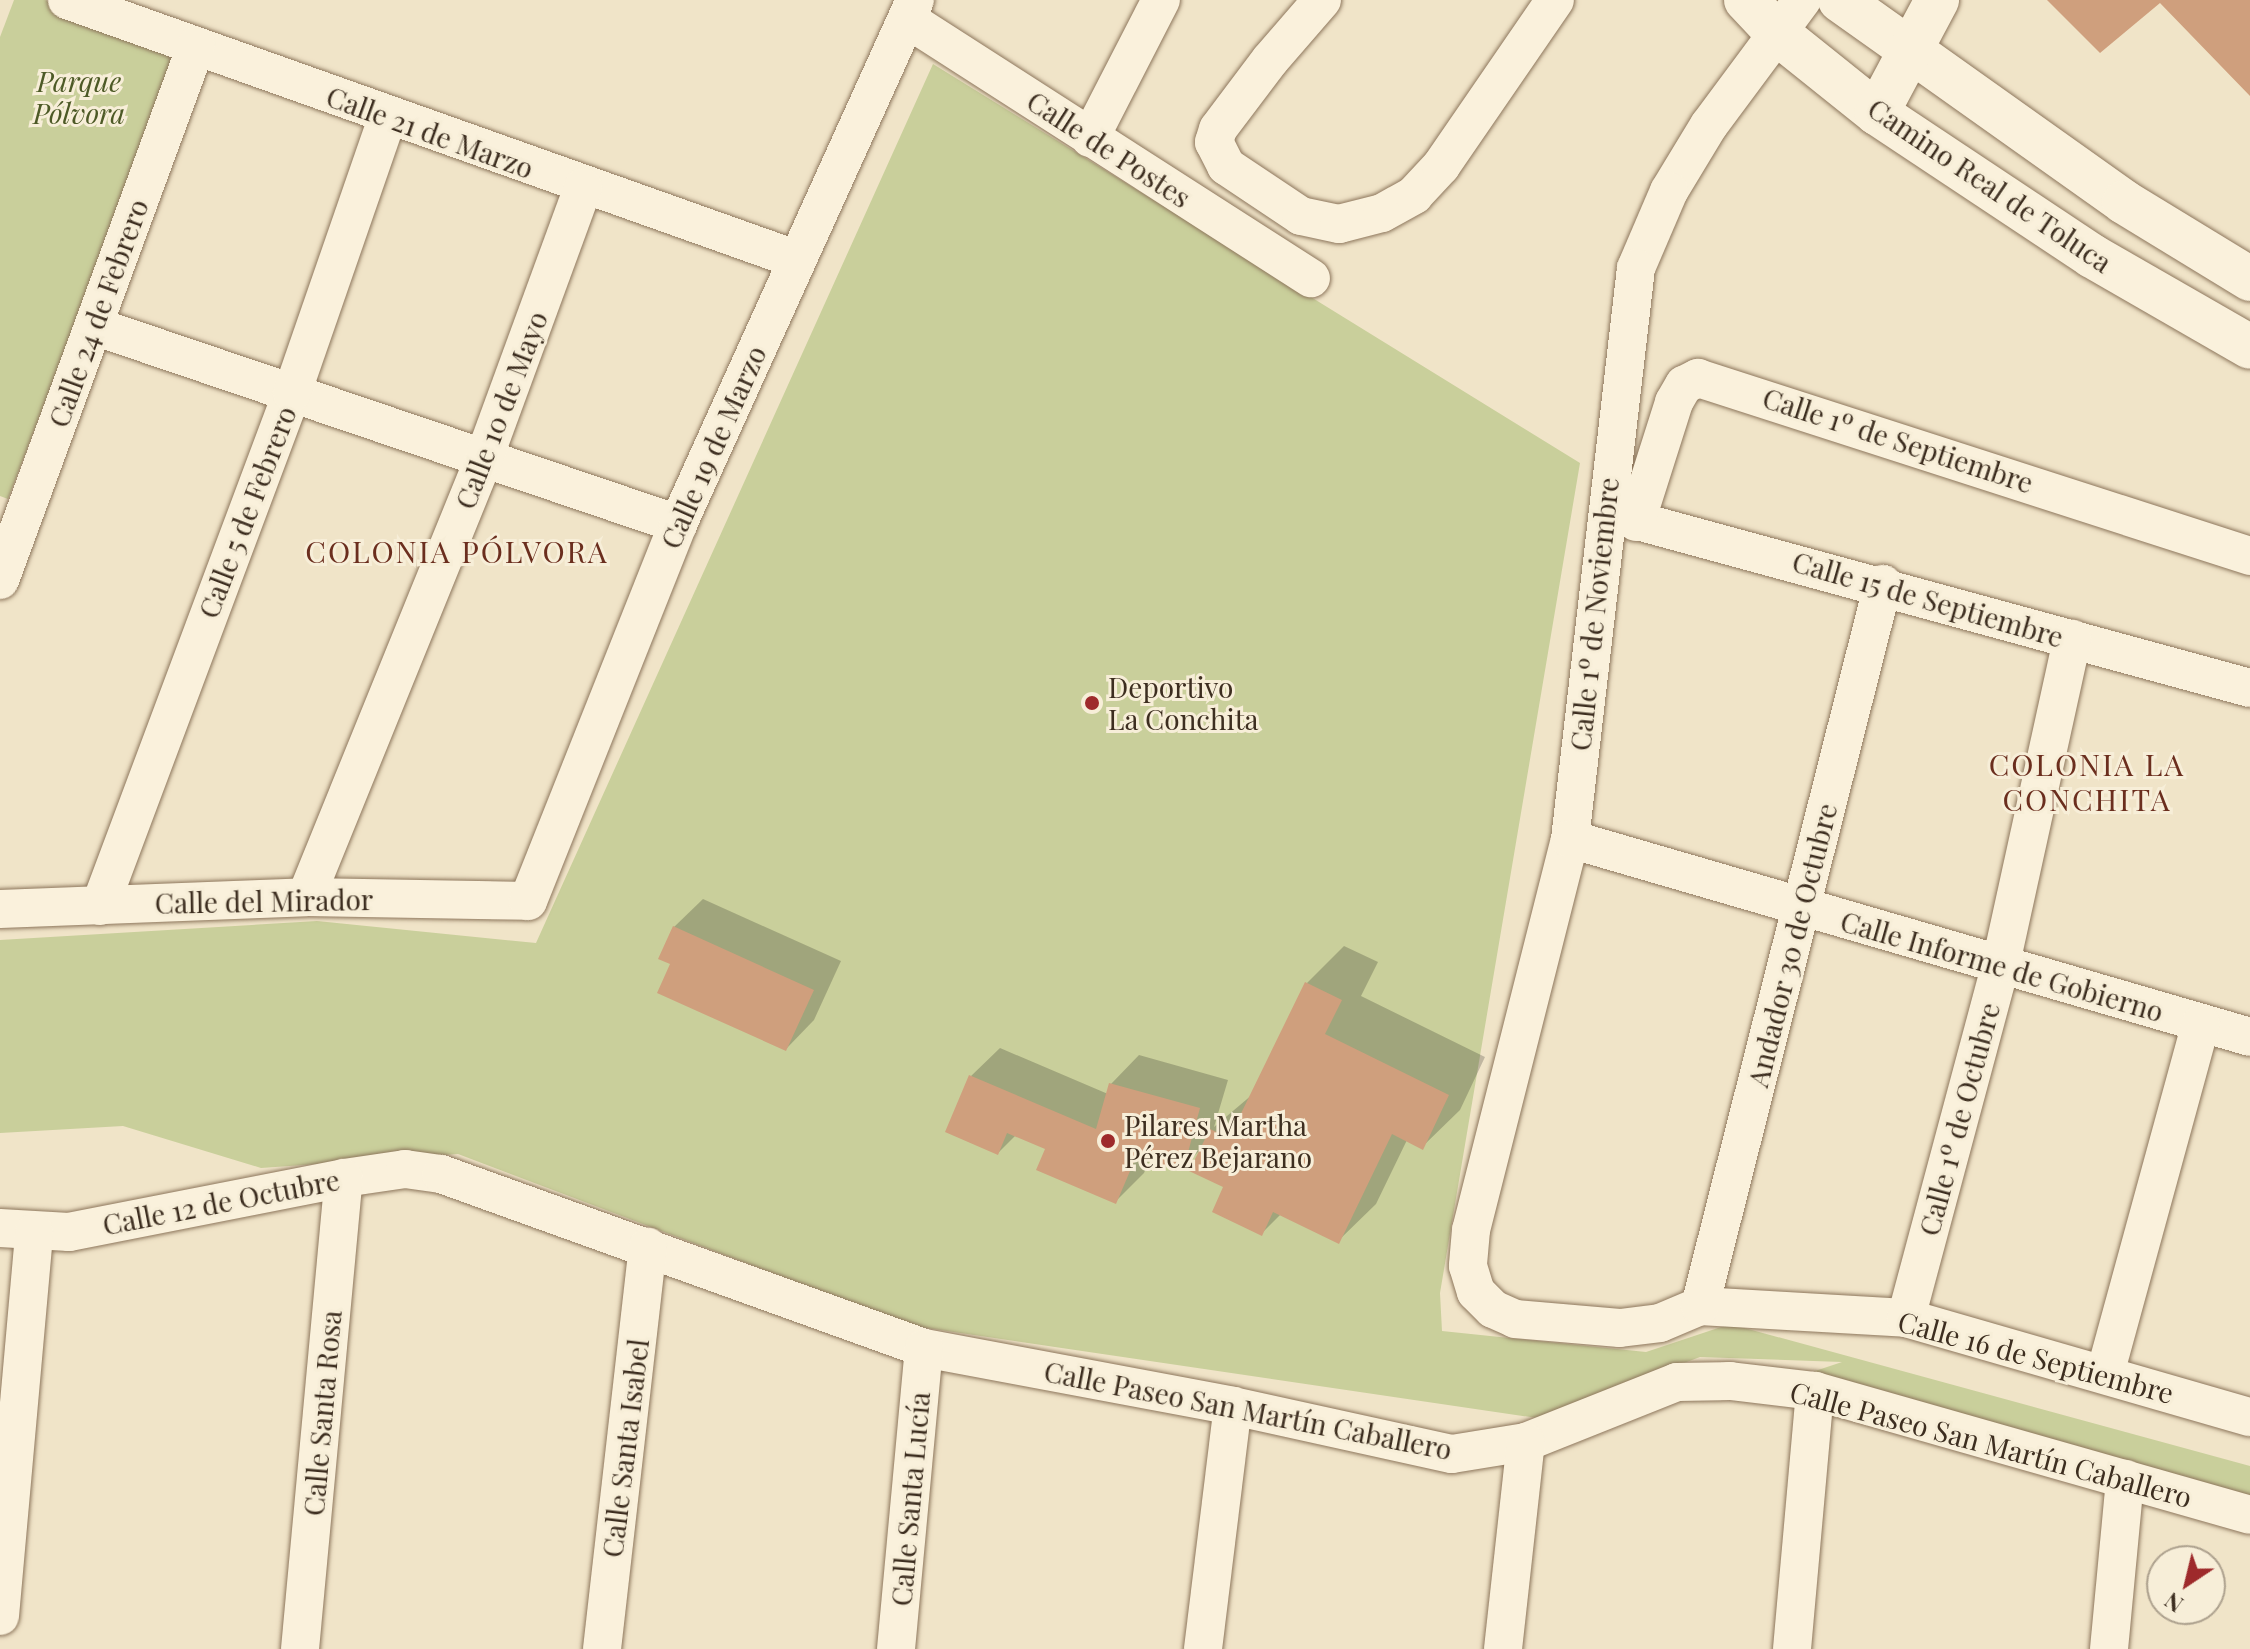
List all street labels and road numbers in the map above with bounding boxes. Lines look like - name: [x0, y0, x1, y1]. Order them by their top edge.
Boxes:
- street label: Calle 21 de Marzo: [322, 79, 538, 185]
- street label: Calle de Postes: [1021, 84, 1197, 214]
- street label: Camino Real de Toluca: [1862, 91, 2118, 279]
- street label: Calle 24 de Febrero: [41, 194, 155, 432]
- street label: Calle 10 de Mayo: [448, 306, 554, 514]
- street label: Calle 19 de Marzo: [653, 340, 773, 554]
- street label: Calle 1º de Septiembre: [1759, 380, 2037, 500]
- street label: Calle 5 de Febrero: [191, 401, 303, 623]
- street label: Calle 1º de Noviembre: [1563, 476, 1625, 752]
- street label: Calle 15 de Septiembre: [1788, 544, 2068, 654]
- street label: Andador 30 de Octubre: [1740, 799, 1844, 1091]
- street label: Calle del Mirador: [154, 882, 374, 920]
- street label: Calle Informe de Gobierno: [1837, 904, 2167, 1028]
- street label: Calle 1º de Octubre: [1912, 999, 2006, 1239]
- street label: Calle 12 de Octubre: [100, 1163, 342, 1241]
- street label: Calle 16 de Septiembre: [1895, 1304, 2177, 1410]
- street label: Calle Santa Rosa: [296, 1309, 348, 1517]
- street label: Calle Santa Isabel: [595, 1337, 655, 1559]
- street label: Calle Paseo San Martín Caballero: [1041, 1354, 1455, 1466]
- street label: Calle Paseo San Martín Caballero: [1786, 1374, 2196, 1514]
- street label: Calle Santa Lucía: [884, 1390, 936, 1608]

